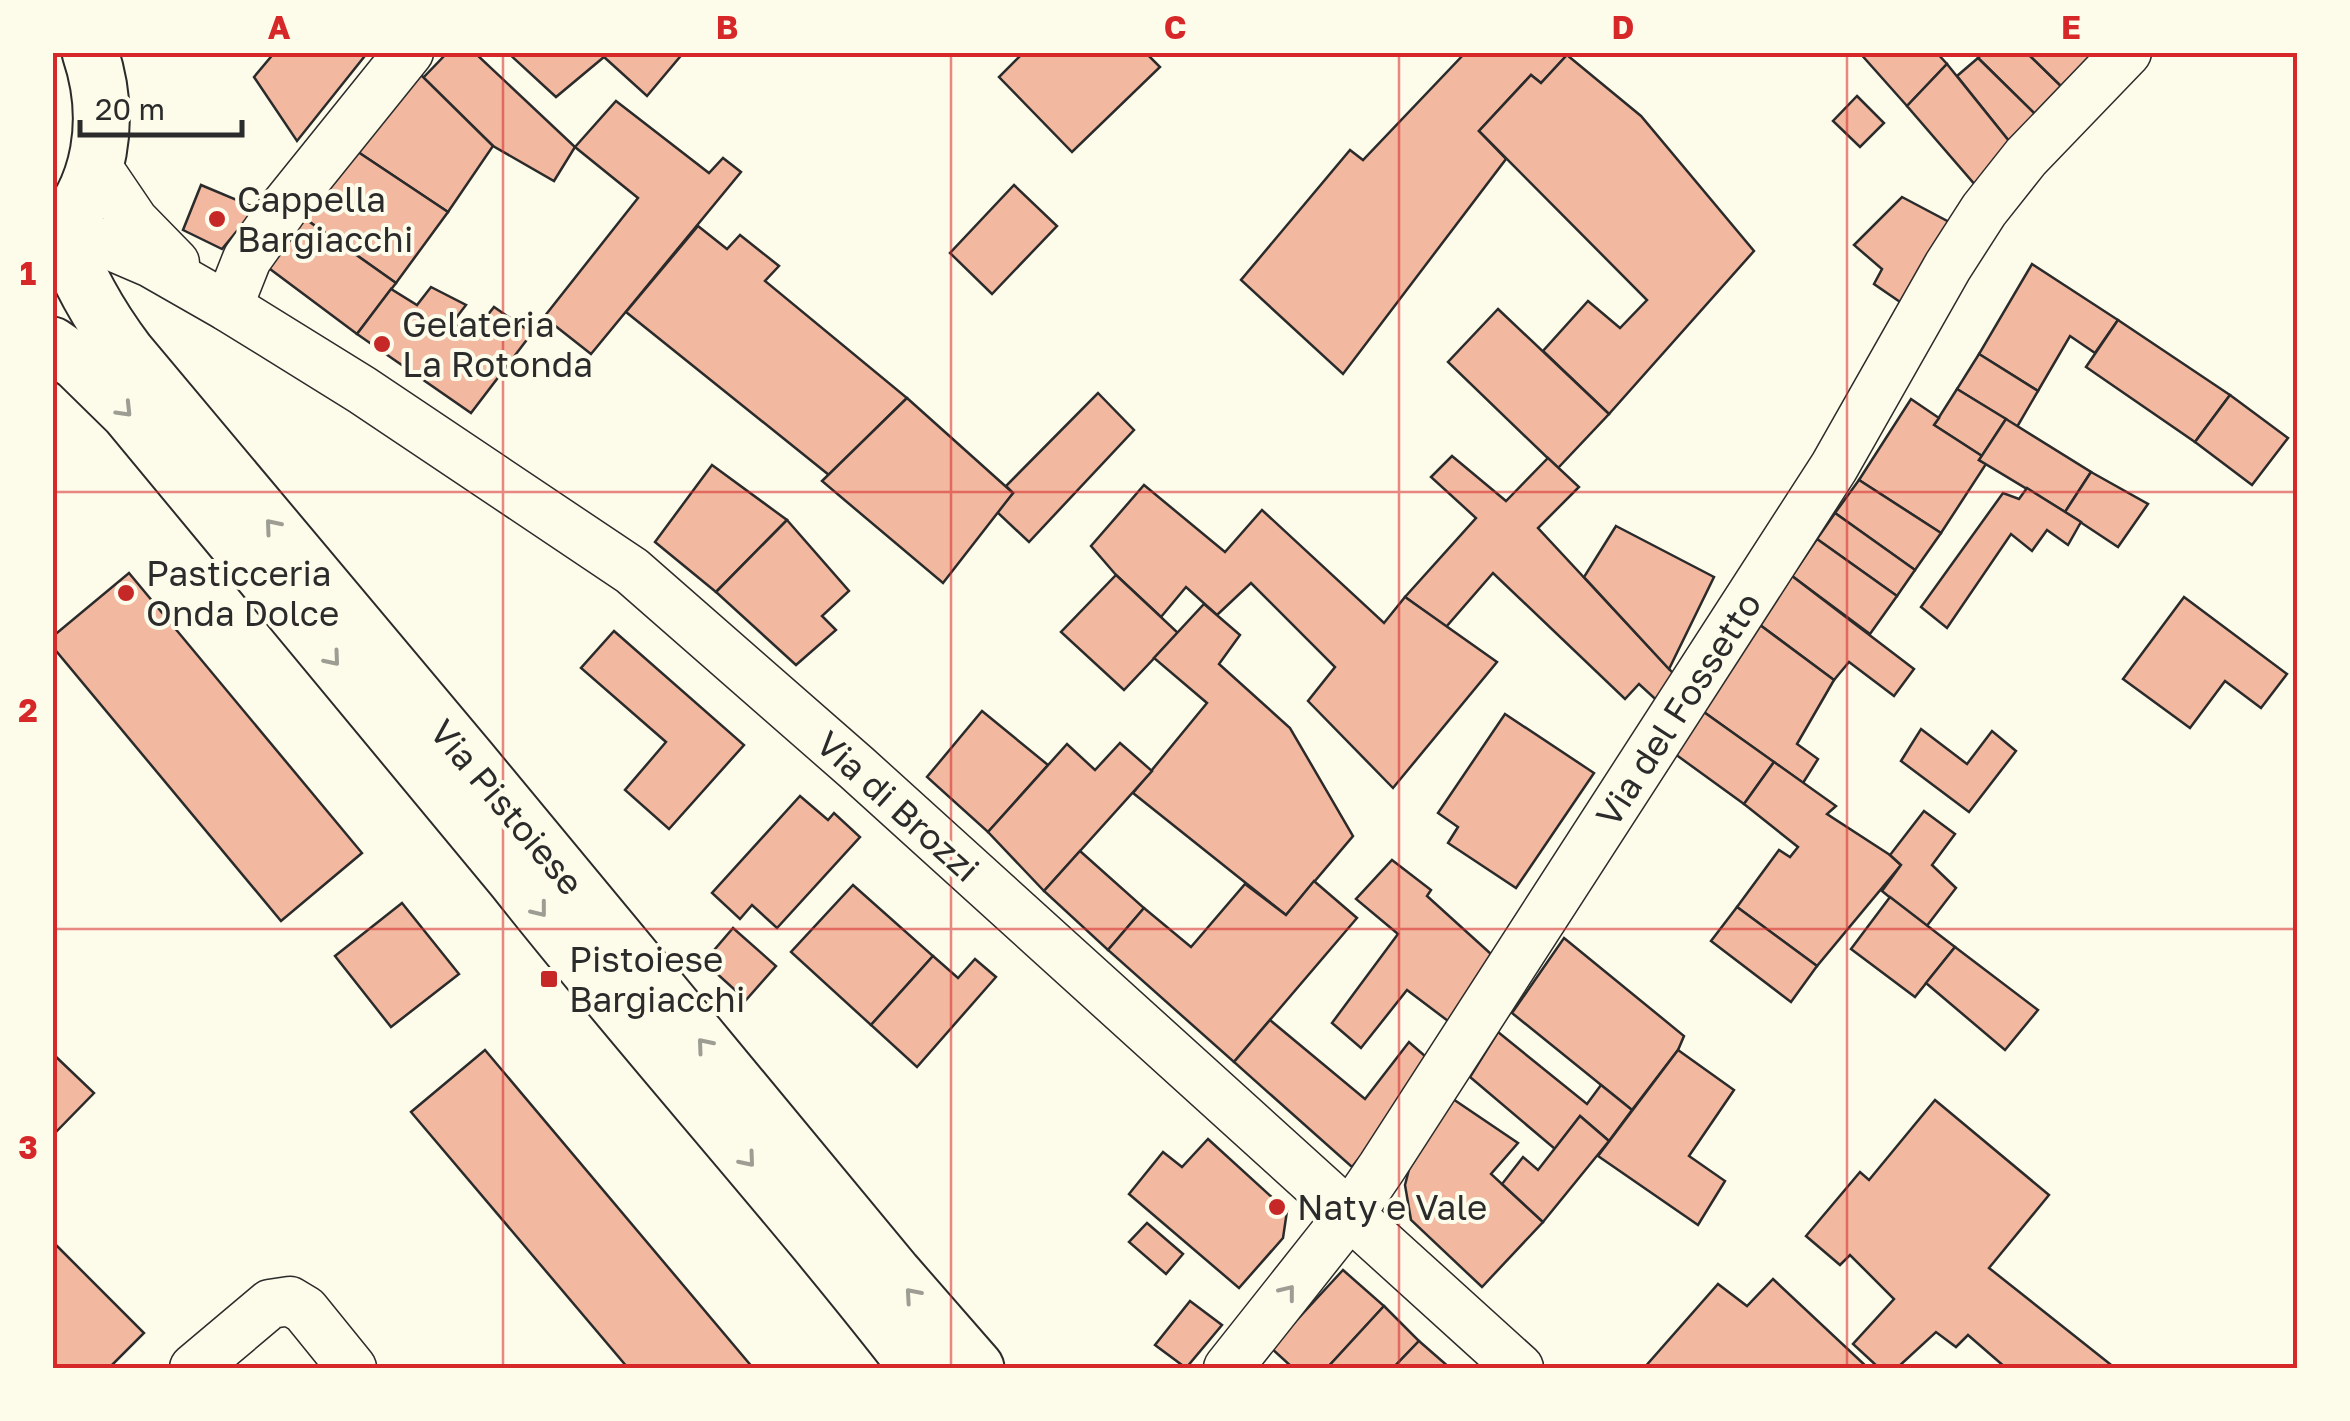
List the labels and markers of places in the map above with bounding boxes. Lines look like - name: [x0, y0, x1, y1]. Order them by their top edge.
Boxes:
- place label: Cappella Bargiacchi: [237, 178, 413, 260]
- marker: Cappella Bargiacchi: [206, 208, 228, 230]
- place label: Gelateria La Rotonda: [402, 303, 593, 385]
- marker: Gelateria La Rotonda: [371, 333, 393, 355]
- place label: Pasticceria Onda Dolce: [146, 552, 339, 634]
- marker: Pasticceria Onda Dolce: [115, 582, 137, 604]
- place label: Pistoiese Bargiacchi: [569, 938, 745, 1020]
- marker: Pistoiese Bargiacchi: [538, 968, 560, 990]
- place label: Naty e Vale: [1297, 1186, 1487, 1228]
- marker: Naty e Vale: [1266, 1196, 1288, 1218]

